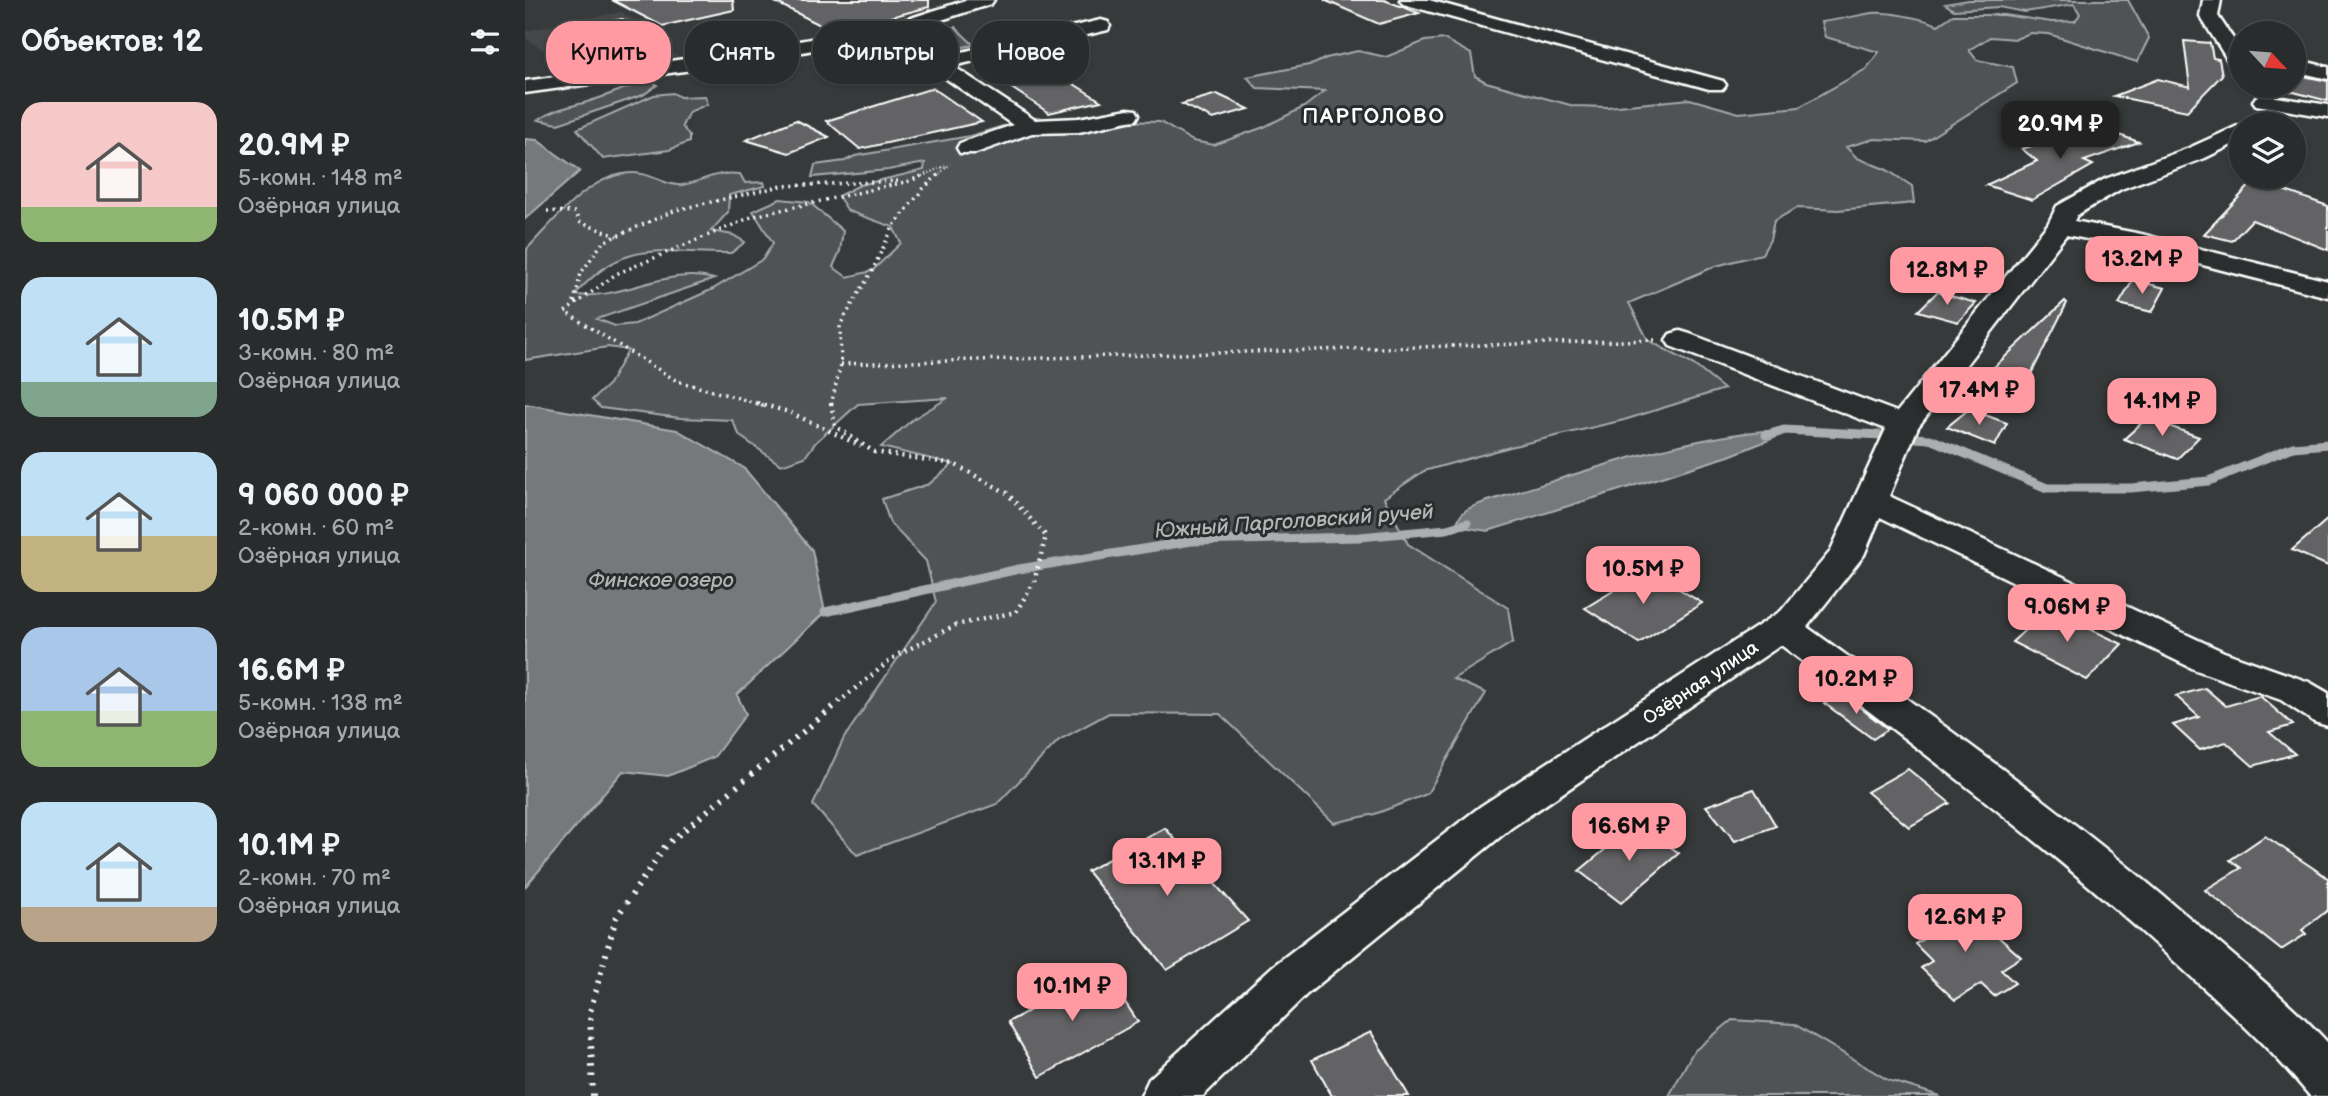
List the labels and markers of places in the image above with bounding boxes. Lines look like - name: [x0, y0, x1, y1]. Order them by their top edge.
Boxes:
- pin: 20.9M ₽: [1995, 102, 2125, 161]
- pin: 13.2M ₽: [2077, 236, 2207, 296]
- pin: 12.8M ₽: [1882, 247, 2012, 307]
- pin: 17.4M ₽: [1914, 368, 2044, 427]
- pin: 14.1M ₽: [2097, 378, 2227, 438]
- pin: 10.5M ₽: [1578, 546, 1708, 606]
- pin: 9.06M ₽: [2002, 584, 2132, 644]
- pin: 10.2M ₽: [1791, 656, 1921, 716]
- pin: 16.6M ₽: [1564, 804, 1694, 863]
- pin: 13.1M ₽: [1102, 838, 1232, 898]
- pin: 12.6M ₽: [1900, 894, 2030, 954]
- pin: 10.1M ₽: [1007, 964, 1137, 1023]

